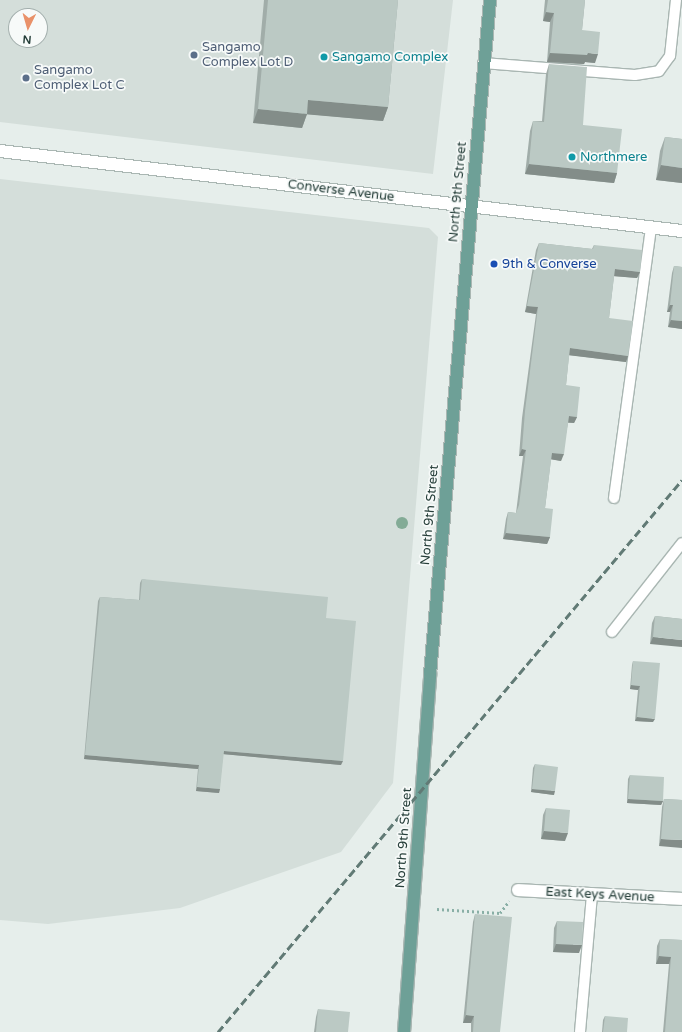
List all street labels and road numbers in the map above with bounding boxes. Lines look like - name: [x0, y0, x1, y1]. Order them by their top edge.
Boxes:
- street label: North 9th Street: [446, 141, 470, 243]
- street label: Converse Avenue: [287, 177, 395, 205]
- street label: North 9th Street: [418, 464, 442, 566]
- street label: North 9th Street: [393, 787, 415, 889]
- street label: East Keys Avenue: [545, 884, 655, 906]

